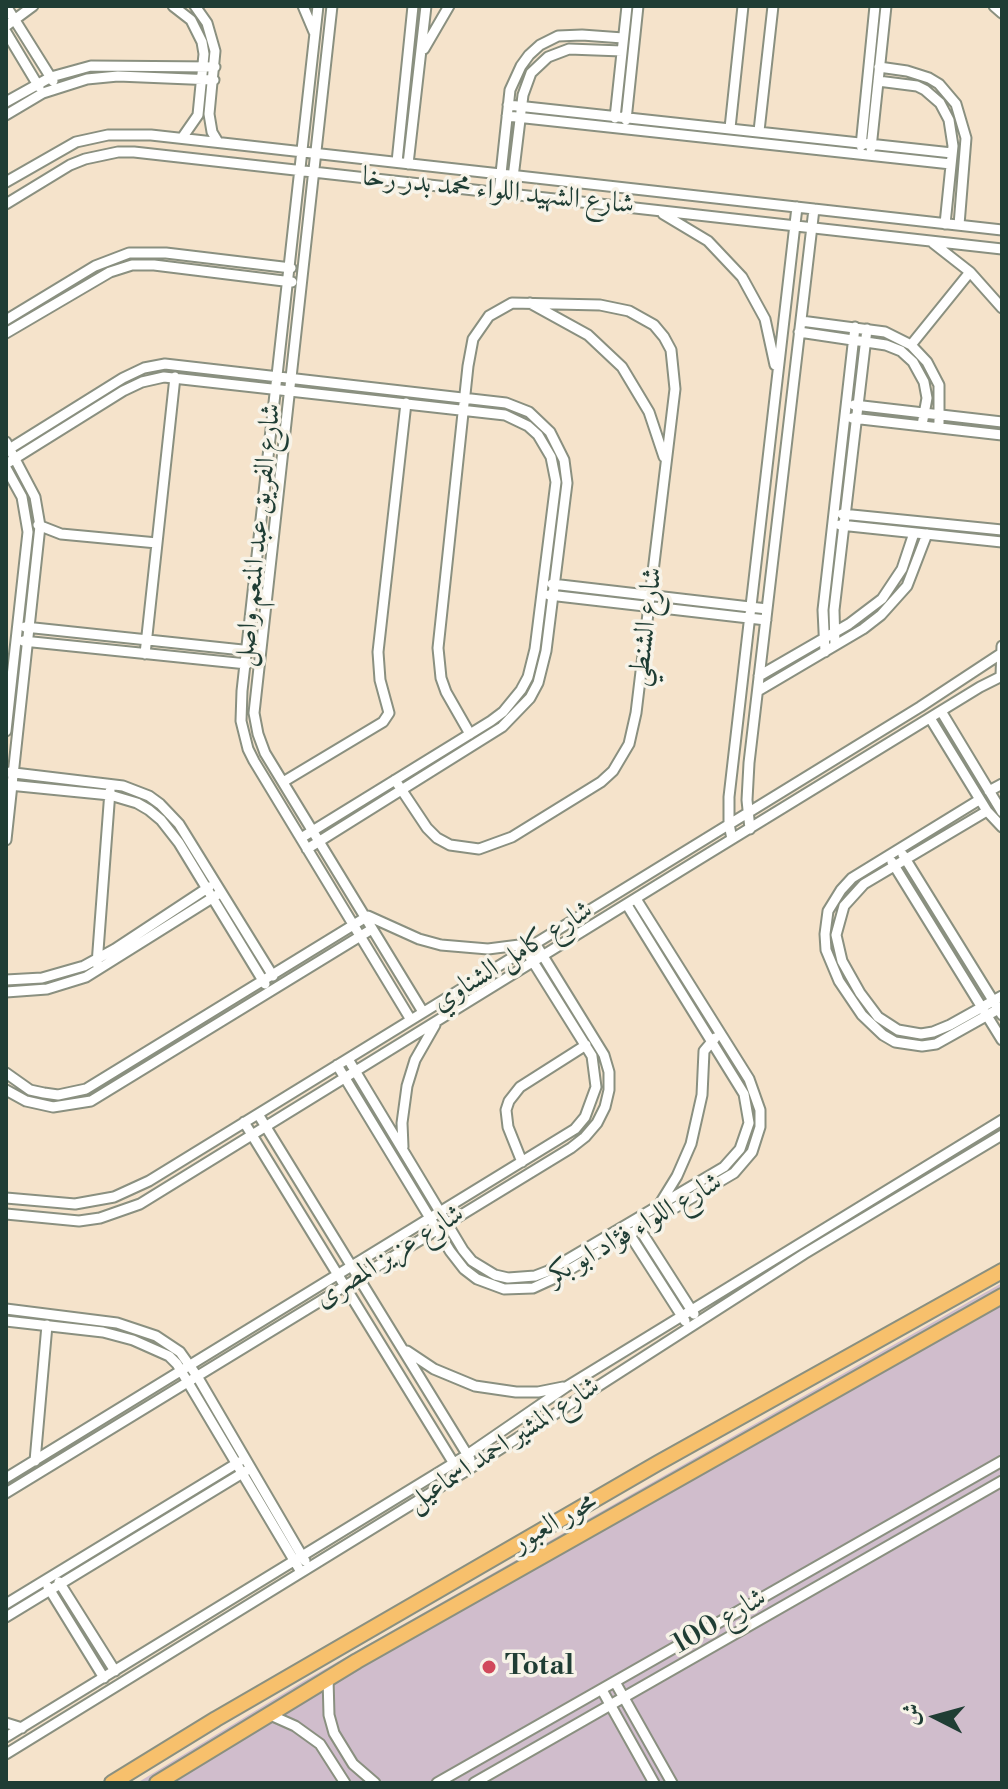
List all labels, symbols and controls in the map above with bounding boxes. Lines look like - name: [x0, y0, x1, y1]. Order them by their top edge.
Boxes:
- street label: شارع الشهيد اللواء محمد بدر رخا: [360, 161, 636, 223]
- street label: شارع الفريق عبد المنعم واصل: [228, 402, 290, 668]
- street label: شارع الشنطي: [623, 565, 671, 689]
- street label: شارع كامل الشناوي: [426, 894, 600, 1020]
- street label: شارع اللواء فؤاد ابو بكر: [541, 1166, 729, 1294]
- street label: شارع عزيز المصرى: [309, 1198, 471, 1316]
- street label: شارع المشير احمد اسماعيل: [401, 1370, 607, 1520]
- street label: محور العبور: [507, 1485, 603, 1561]
- street label: شارع 100: [667, 1582, 773, 1662]
- place label: Total: [505, 1650, 574, 1684]
- marker: Total: [480, 1658, 498, 1676]
- north arrow: [896, 1677, 976, 1757]
- text: ش: [897, 1702, 926, 1727]

